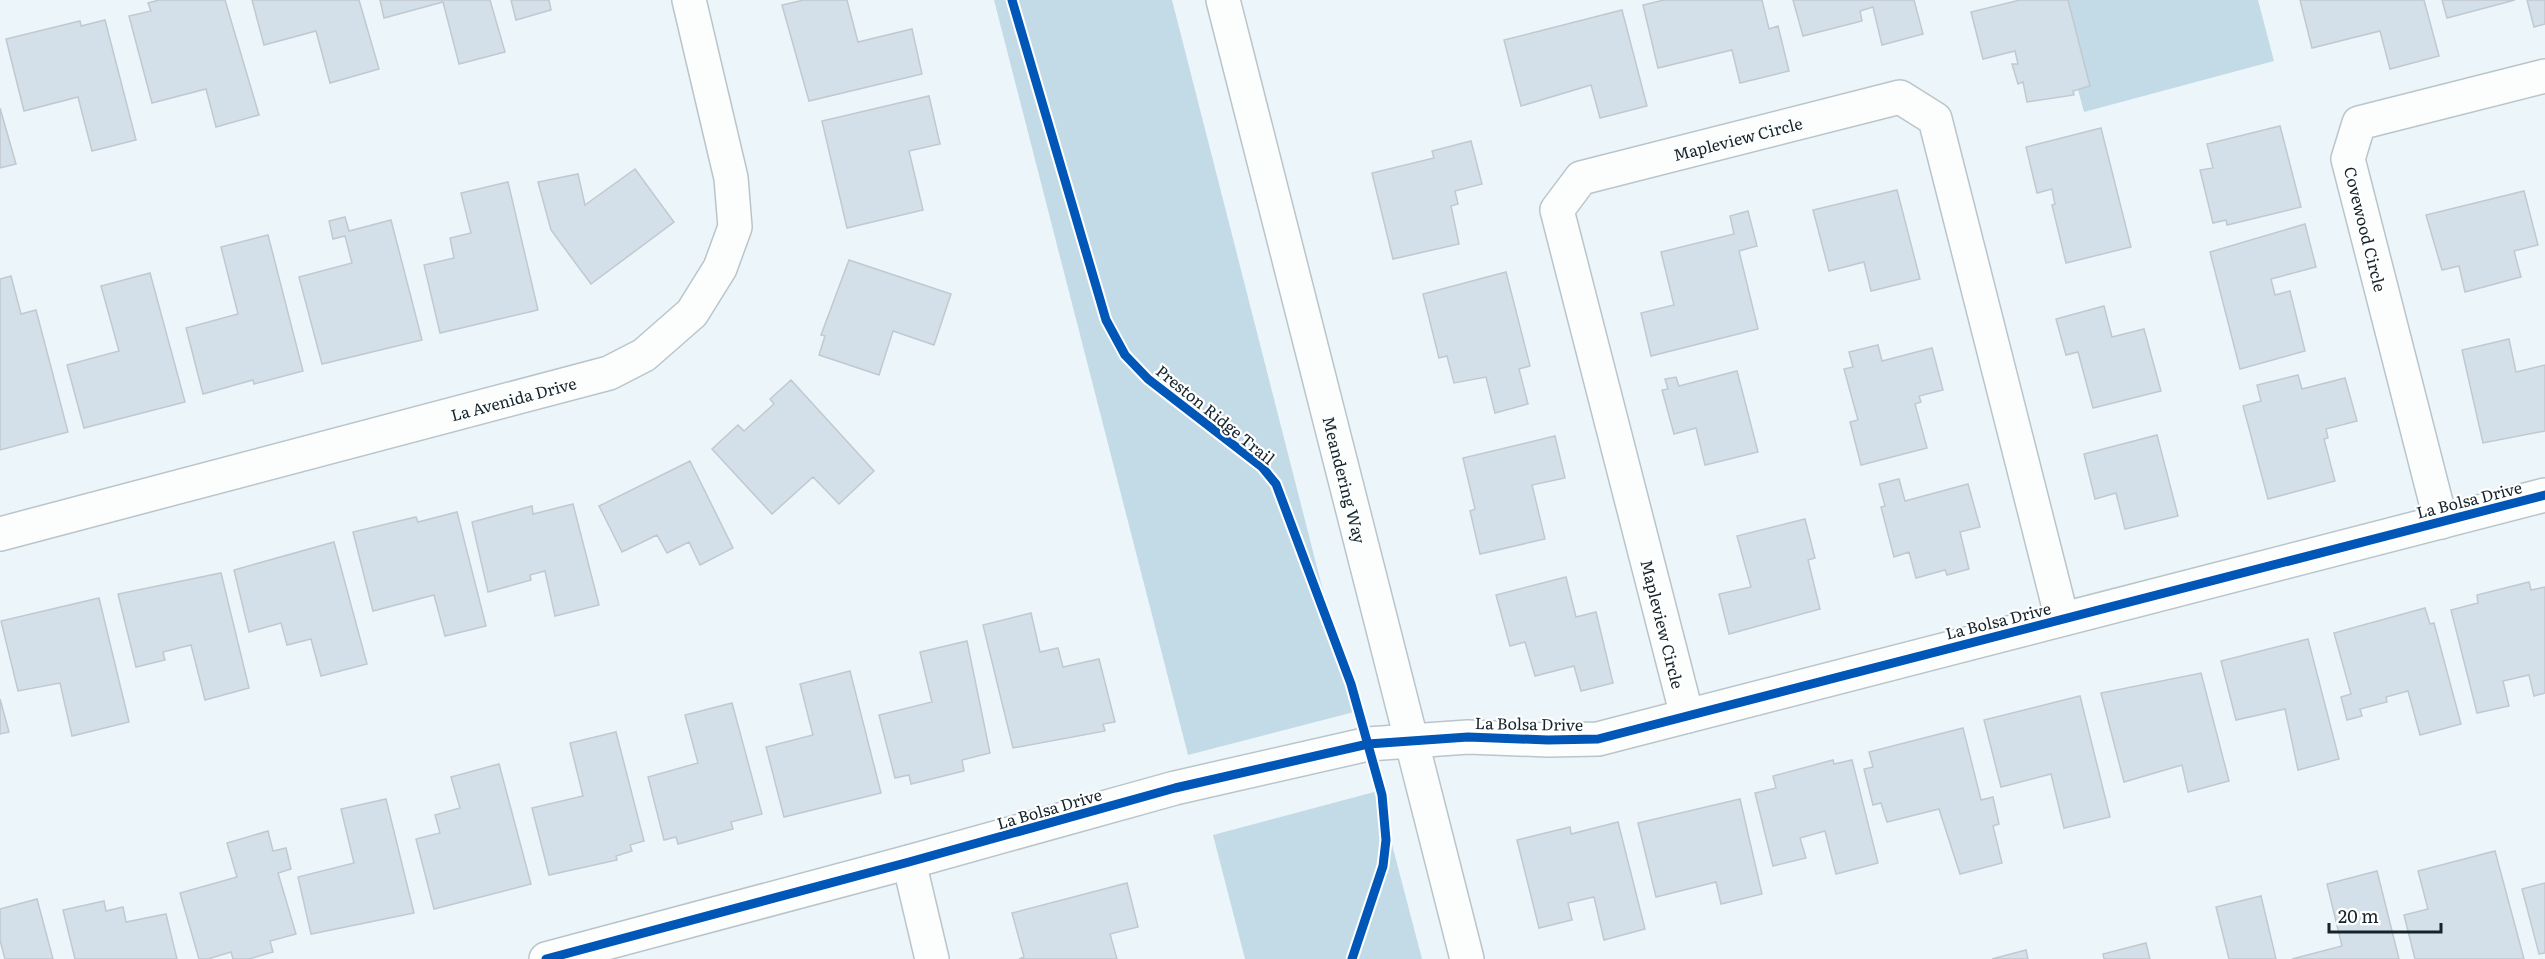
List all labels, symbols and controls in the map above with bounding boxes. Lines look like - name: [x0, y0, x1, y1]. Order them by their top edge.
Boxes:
- street label: Mapleview Circle: [1670, 110, 1805, 166]
- street label: Covewood Circle: [2339, 164, 2393, 294]
- street label: Preston Ridge Trail: [1151, 359, 1281, 469]
- street label: La Avenida Drive: [448, 370, 579, 426]
- street label: Meandering Way: [1317, 413, 1373, 547]
- street label: La Bolsa Drive: [2414, 474, 2524, 524]
- street label: Mapleview Circle: [1635, 557, 1691, 691]
- street label: La Bolsa Drive: [1943, 595, 2053, 645]
- street label: La Bolsa Drive: [1475, 710, 1583, 736]
- street label: La Bolsa Drive: [994, 782, 1104, 834]
- scale bar: [2329, 896, 2442, 934]
- text: 20 m: [2338, 902, 2379, 929]

